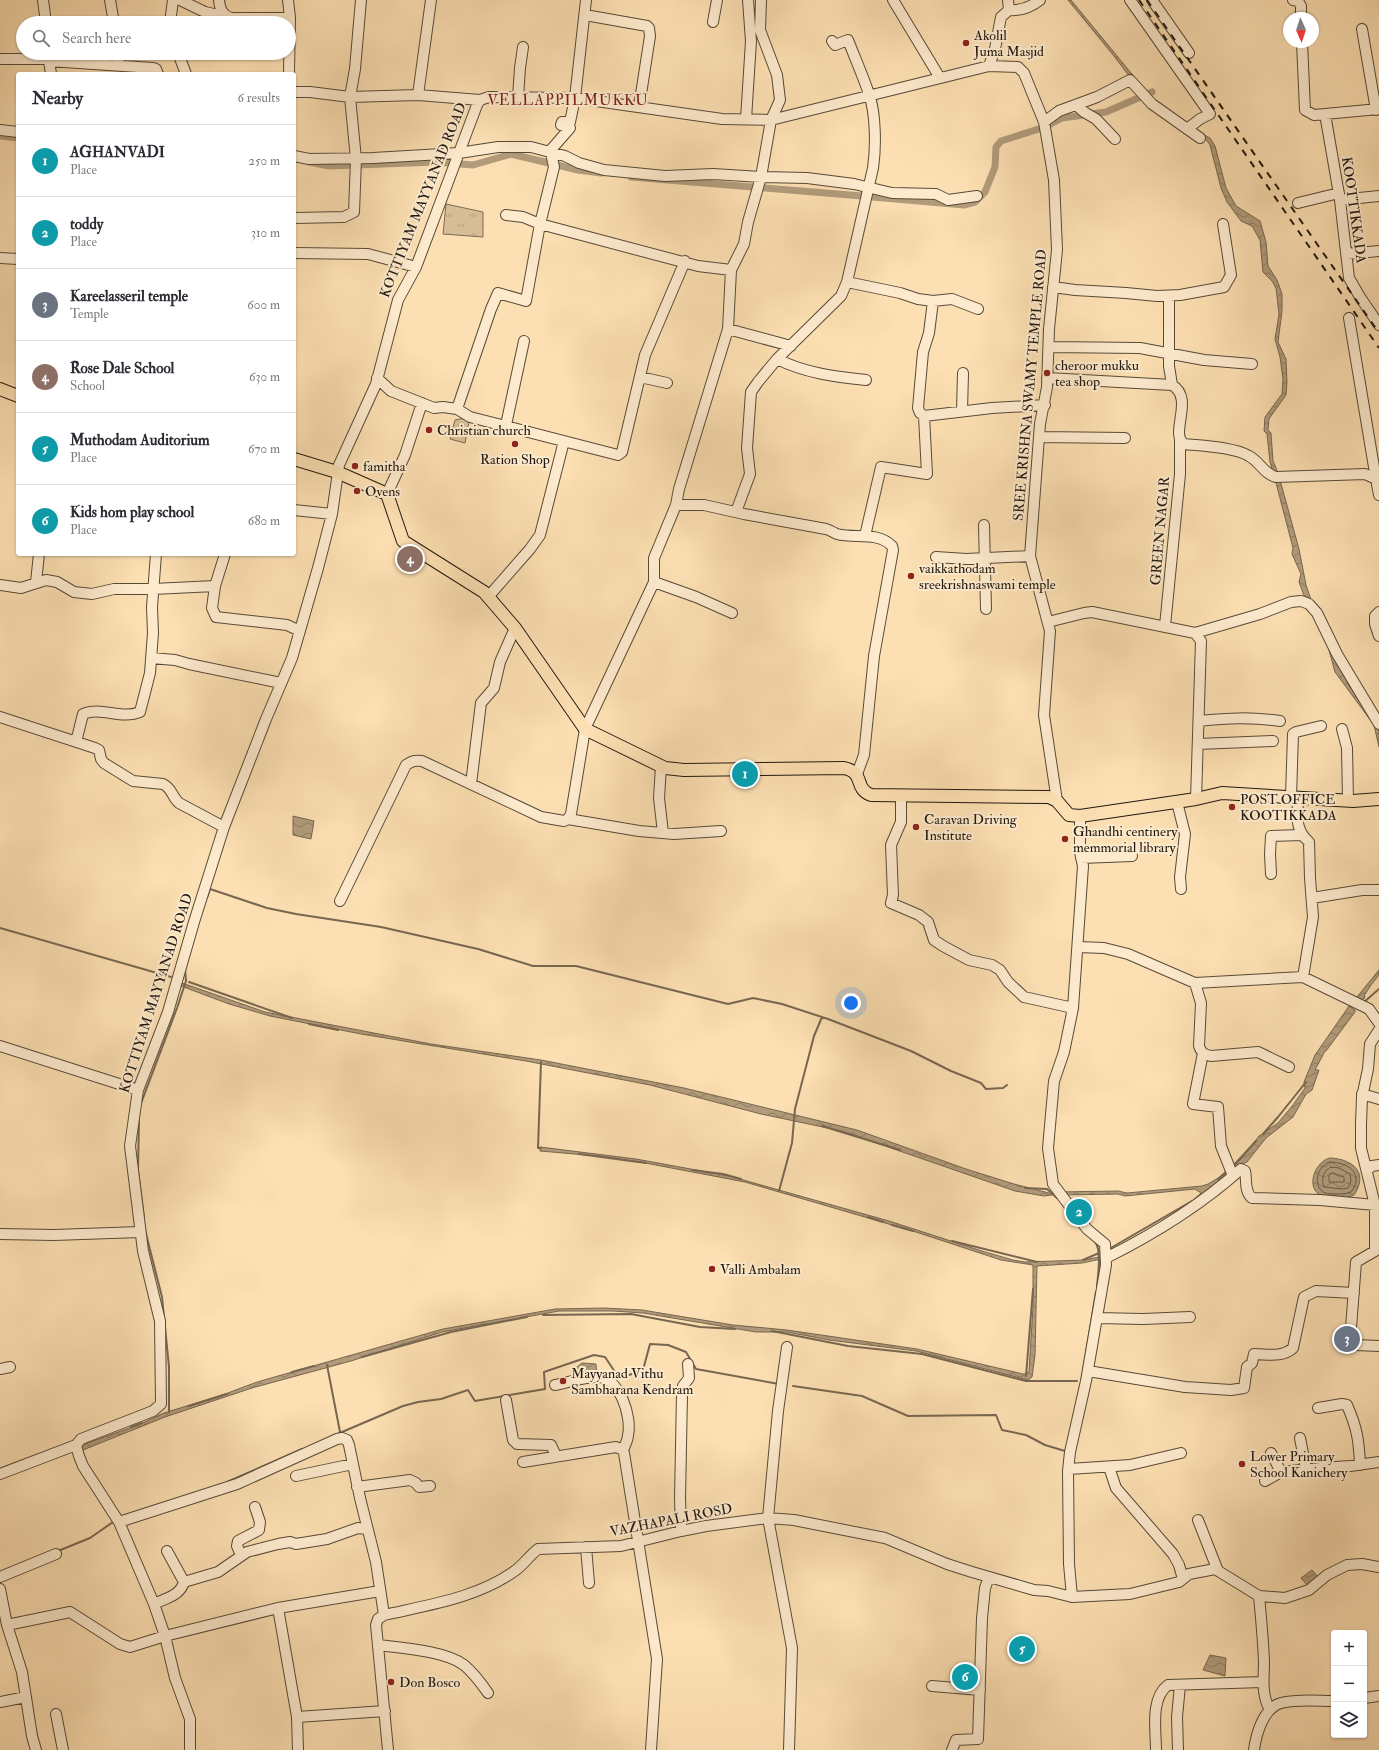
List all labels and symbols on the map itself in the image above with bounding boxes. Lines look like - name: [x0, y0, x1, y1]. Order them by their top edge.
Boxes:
- north arrow: [1283, 12, 1319, 48]
- place label: Akolil Juma Masjid: [973, 27, 1044, 60]
- marker: Akolil Juma Masjid: [961, 38, 971, 48]
- district label: VELLAPPILMUKKU: [487, 91, 649, 110]
- street label: KOTTIYAM MAYYANAD ROAD: [376, 100, 470, 300]
- street label: KOOTTIKKADA: [1338, 156, 1370, 264]
- street label: SREE KRISHNA SWAMY TEMPLE ROAD: [1010, 248, 1050, 522]
- place label: cheroor mukku tea shop: [1055, 357, 1139, 391]
- marker: cheroor mukku tea shop: [1042, 368, 1052, 378]
- place label: Christian church: [437, 422, 531, 439]
- marker: Christian church: [424, 425, 434, 435]
- marker: Ration Shop: [510, 439, 520, 449]
- place label: Ration Shop: [480, 451, 550, 469]
- place label: famitha: [363, 458, 406, 475]
- marker: famitha: [350, 461, 360, 471]
- street label: GREEN NAGAR: [1147, 475, 1173, 586]
- place label: Ovens: [365, 483, 400, 500]
- marker: Ovens: [352, 486, 362, 496]
- pin: 4: [397, 544, 423, 574]
- place label: vaikkathodam sreekrishnaswami temple: [918, 560, 1056, 594]
- marker: vaikkathodam sreekrishnaswami temple: [906, 571, 916, 581]
- pin: 1: [732, 759, 758, 789]
- place label: POST OFFICE KOOTIKKADA: [1240, 791, 1337, 824]
- marker: POST OFFICE KOOTIKKADA: [1227, 802, 1237, 812]
- place label: Caravan Driving Institute: [924, 811, 1018, 844]
- marker: Caravan Driving Institute: [911, 822, 921, 832]
- place label: Ghandhi centinery memmorial library: [1073, 823, 1178, 857]
- marker: Ghandhi centinery memmorial library: [1060, 834, 1070, 844]
- street label: KOTTIYAM MAYYANAD ROAD: [116, 891, 196, 1095]
- your location: [841, 993, 861, 1013]
- pin: 2: [1066, 1197, 1092, 1227]
- place label: Valli Ambalam: [720, 1261, 801, 1278]
- marker: Valli Ambalam: [707, 1264, 717, 1274]
- pin: 3: [1334, 1324, 1360, 1354]
- place label: Mayyanad Vithu Sambharana Kendram: [571, 1365, 694, 1398]
- marker: Mayyanad Vithu Sambharana Kendram: [558, 1376, 568, 1386]
- place label: Lower Primary School Kanichery: [1250, 1448, 1348, 1482]
- marker: Lower Primary School Kanichery: [1237, 1459, 1247, 1469]
- street label: VAZHAPALI ROSD: [608, 1500, 734, 1540]
- pin: 5: [1009, 1634, 1035, 1664]
- pin: 6: [952, 1662, 978, 1692]
- place label: Don Bosco: [399, 1674, 461, 1691]
- marker: Don Bosco: [386, 1677, 396, 1687]

